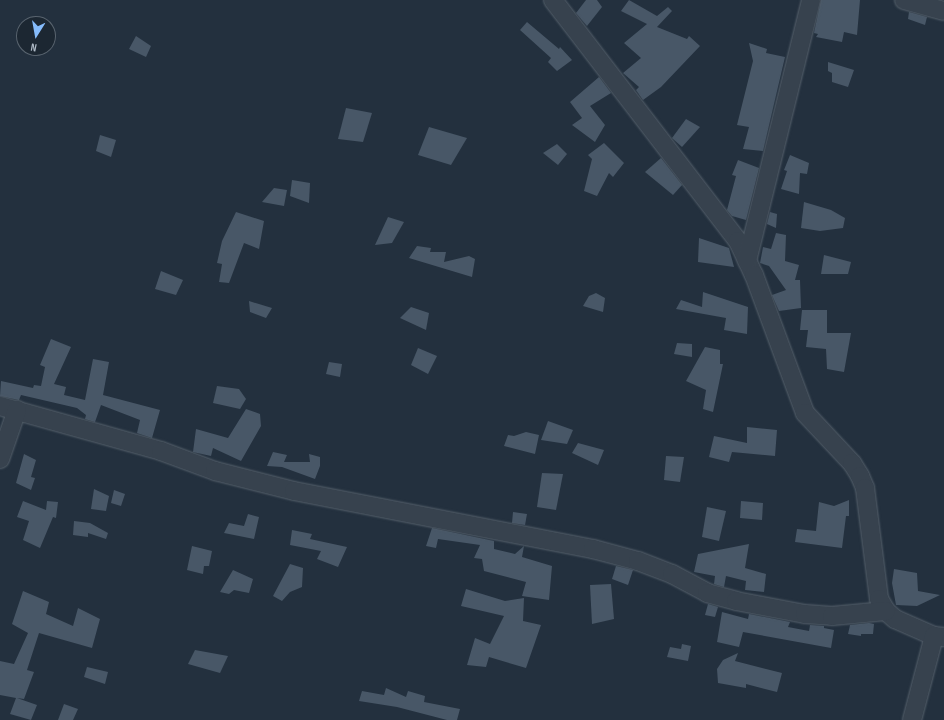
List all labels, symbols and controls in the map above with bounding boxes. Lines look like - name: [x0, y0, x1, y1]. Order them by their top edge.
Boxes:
- north arrow: [16, 16, 56, 56]
- text: N: [30, 40, 38, 54]

